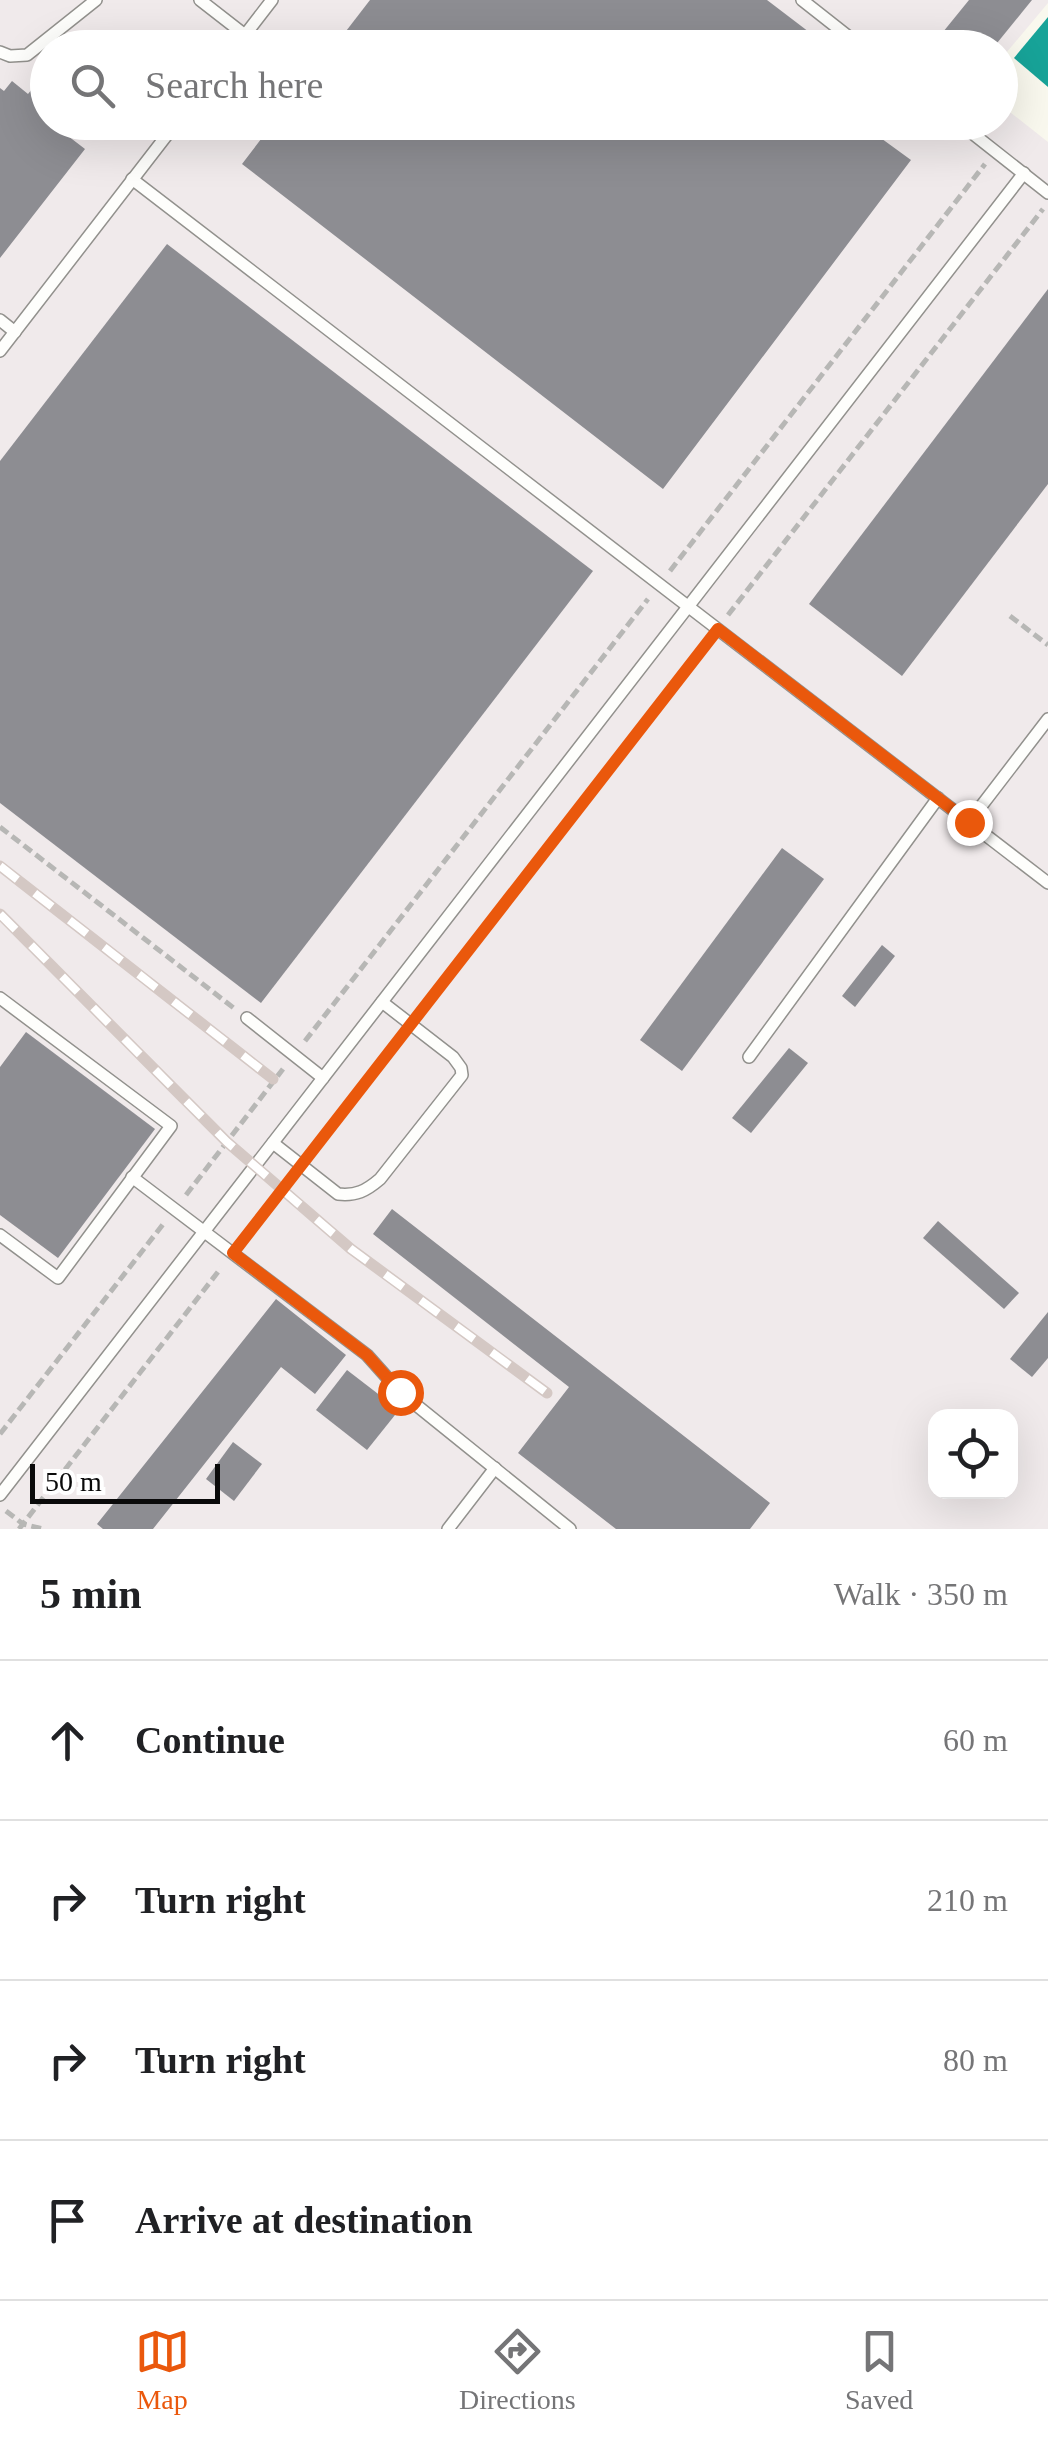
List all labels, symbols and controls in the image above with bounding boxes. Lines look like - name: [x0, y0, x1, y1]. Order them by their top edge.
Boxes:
- search box: [30, 30, 1018, 140]
- icon: search: [65, 58, 120, 113]
- text: Search here: [145, 64, 323, 106]
- route end: [947, 800, 993, 846]
- route start: [378, 1370, 424, 1416]
- map controls: [928, 1409, 1018, 1499]
- button: locate: [928, 1409, 1018, 1499]
- scale bar: [30, 1459, 220, 1504]
- text: 50 m: [45, 1466, 102, 1497]
- text: 5 min: [40, 1571, 142, 1617]
- text: Walk · 350 m: [834, 1576, 1008, 1612]
- icon: ahead: [40, 1713, 95, 1768]
- text: Continue: [135, 1719, 285, 1761]
- text: 60 m: [943, 1722, 1008, 1758]
- icon: right: [40, 1873, 95, 1928]
- text: Turn right: [135, 1879, 306, 1921]
- text: 210 m: [927, 1882, 1008, 1918]
- icon: right: [40, 2033, 95, 2088]
- text: Turn right: [135, 2039, 306, 2081]
- text: 80 m: [943, 2042, 1008, 2078]
- icon: arrive: [40, 2193, 95, 2248]
- text: Arrive at destination: [135, 2199, 473, 2241]
- tab: Map: [135, 2324, 190, 2416]
- tab: Directions: [459, 2324, 576, 2416]
- tab: Saved: [845, 2324, 913, 2416]

